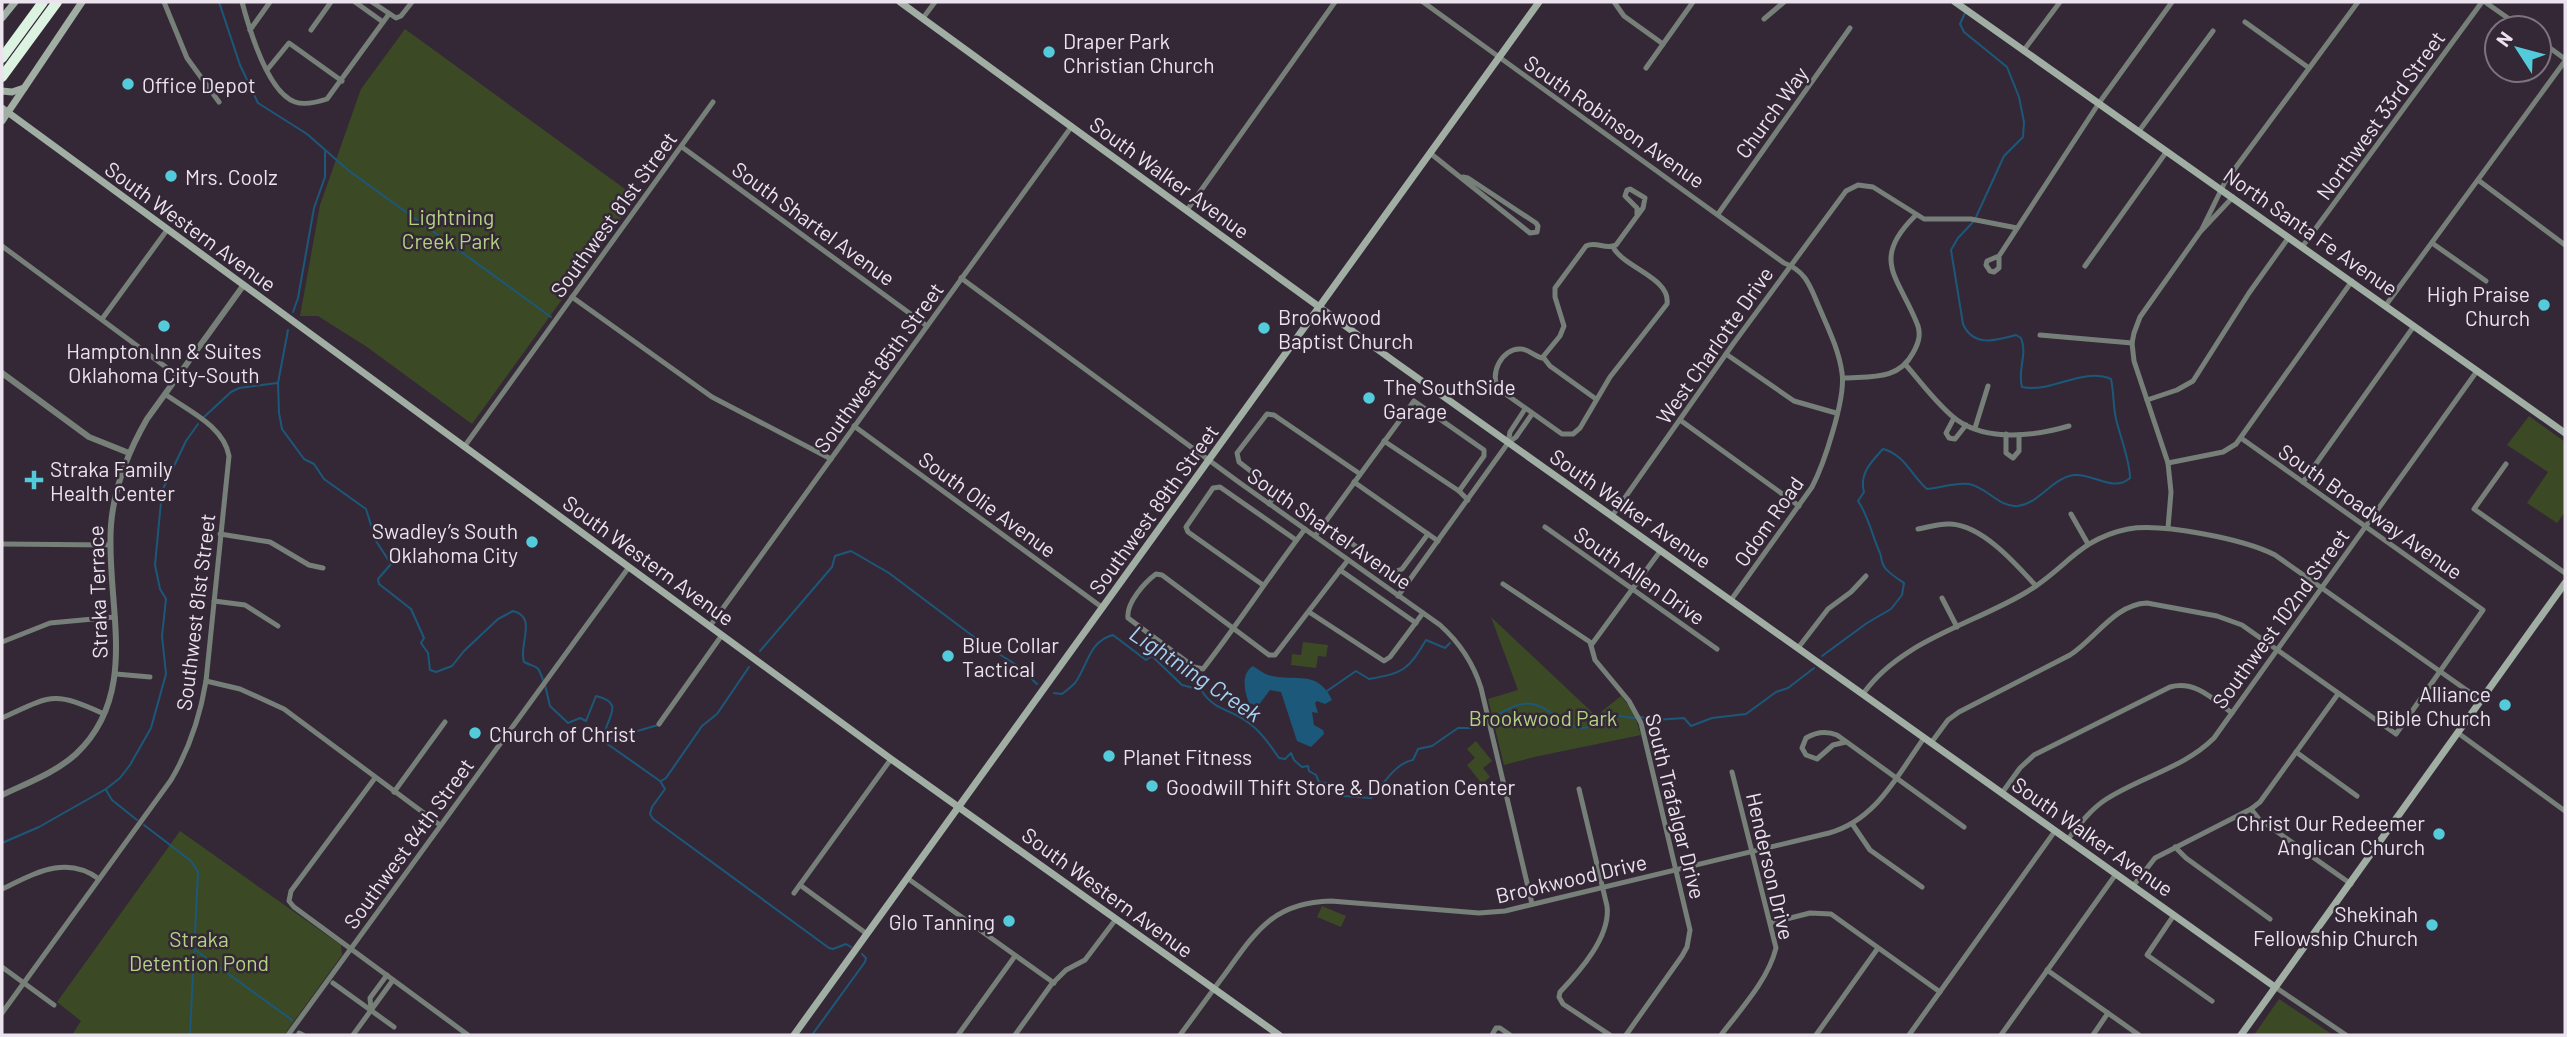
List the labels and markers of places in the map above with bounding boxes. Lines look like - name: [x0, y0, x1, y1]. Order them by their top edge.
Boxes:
- place label: Draper Park Christian Church: [1063, 28, 1215, 77]
- marker: Draper Park Christian Church: [1041, 44, 1057, 60]
- place label: Office Depot: [142, 72, 256, 97]
- marker: Office Depot: [120, 76, 136, 92]
- place label: Mrs. Coolz: [185, 164, 278, 189]
- marker: Mrs. Coolz: [163, 168, 179, 184]
- place label: High Praise Church: [2427, 281, 2530, 330]
- marker: High Praise Church: [2536, 297, 2552, 313]
- place label: Brookwood Baptist Church: [1278, 304, 1413, 353]
- marker: Hampton Inn & Suites Oklahoma City-South: [156, 318, 172, 334]
- marker: Brookwood Baptist Church: [1256, 320, 1272, 336]
- place label: Hampton Inn & Suites Oklahoma City-South: [66, 338, 262, 387]
- place label: The SouthSide Garage: [1383, 374, 1516, 423]
- marker: The SouthSide Garage: [1361, 390, 1377, 406]
- place label: Straka Family Health Center: [50, 456, 175, 505]
- marker: Straka Family Health Center: [24, 470, 44, 490]
- place label: Swadley’s South Oklahoma City: [372, 518, 518, 567]
- marker: Swadley’s South Oklahoma City: [524, 534, 540, 550]
- place label: Blue Collar Tactical: [962, 632, 1059, 681]
- marker: Blue Collar Tactical: [940, 648, 956, 664]
- place label: Alliance Bible Church: [2376, 681, 2491, 730]
- marker: Alliance Bible Church: [2497, 697, 2513, 713]
- place label: Church of Christ: [489, 721, 636, 746]
- marker: Church of Christ: [467, 725, 483, 741]
- place label: Planet Fitness: [1123, 744, 1252, 769]
- marker: Planet Fitness: [1101, 748, 1117, 764]
- place label: Goodwill Thift Store & Donation Center: [1166, 774, 1516, 799]
- marker: Goodwill Thift Store & Donation Center: [1144, 778, 1160, 794]
- place label: Christ Our Redeemer Anglican Church: [2236, 810, 2425, 859]
- marker: Christ Our Redeemer Anglican Church: [2431, 826, 2447, 842]
- place label: Shekinah Fellowship Church: [2253, 901, 2418, 950]
- place label: Glo Tanning: [889, 909, 995, 934]
- marker: Glo Tanning: [1001, 913, 1017, 929]
- marker: Shekinah Fellowship Church: [2424, 917, 2440, 933]

